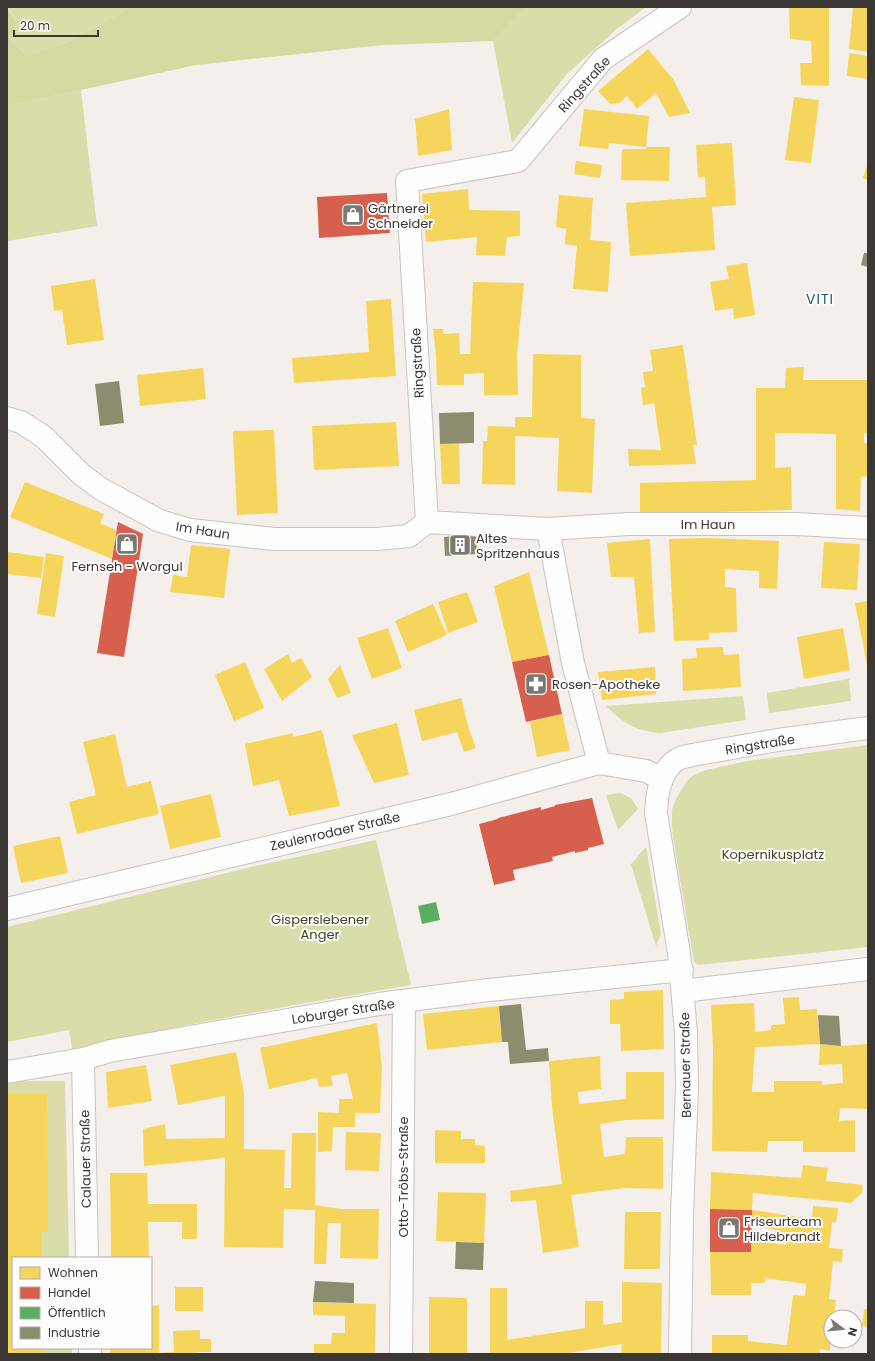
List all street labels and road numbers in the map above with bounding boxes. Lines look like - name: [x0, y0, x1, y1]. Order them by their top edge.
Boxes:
- street label: Ringstraße: [554, 52, 615, 117]
- street label: Ringstraße: [406, 327, 429, 399]
- street label: Im Haun: [681, 515, 735, 534]
- street label: Im Haun: [175, 517, 231, 544]
- street label: Ringstraße: [724, 730, 796, 759]
- street label: Zeulenrodaer Straße: [268, 807, 402, 856]
- street label: Loburger Straße: [290, 994, 396, 1029]
- street label: Bernauer Straße: [675, 1012, 696, 1118]
- street label: Calauer Straße: [75, 1110, 96, 1208]
- street label: Otto-Tröbs-Straße: [394, 1116, 413, 1238]

